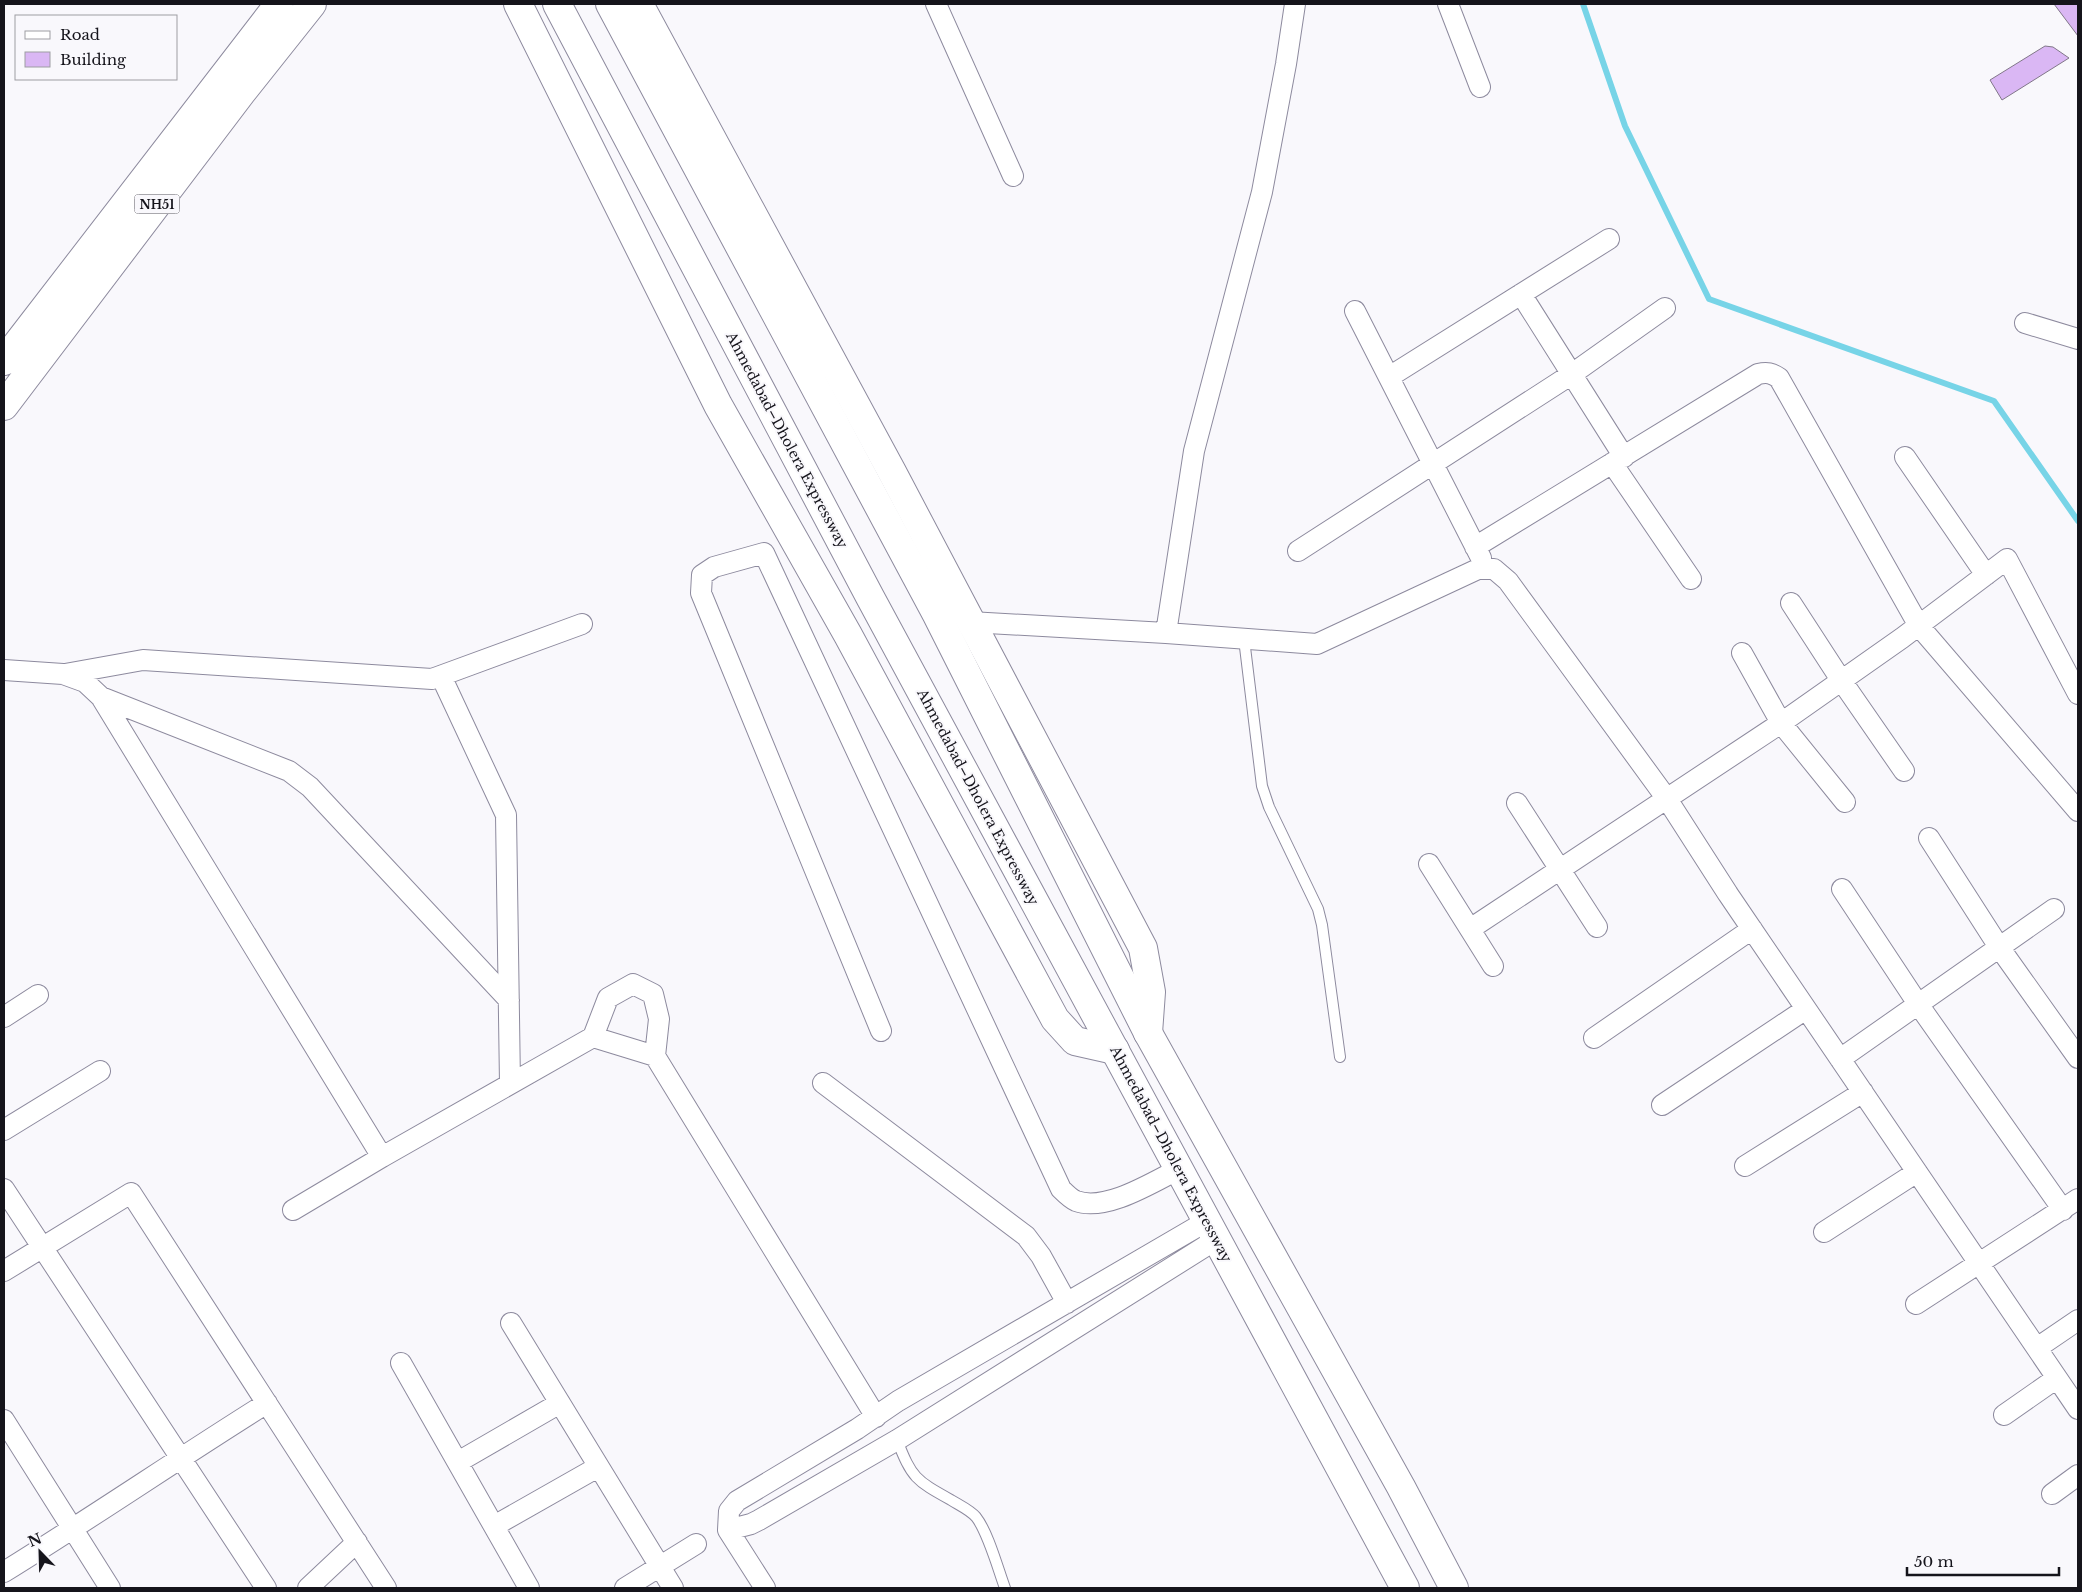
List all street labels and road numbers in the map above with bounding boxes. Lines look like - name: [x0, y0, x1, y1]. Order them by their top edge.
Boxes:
- road number: NH51: [134, 194, 180, 213]
- street label: Ahmedabad–Dholera Expressway: [722, 328, 852, 551]
- street label: Ahmedabad–Dholera Expressway: [913, 685, 1043, 908]
- street label: Ahmedabad–Dholera Expressway: [1106, 1042, 1236, 1265]

